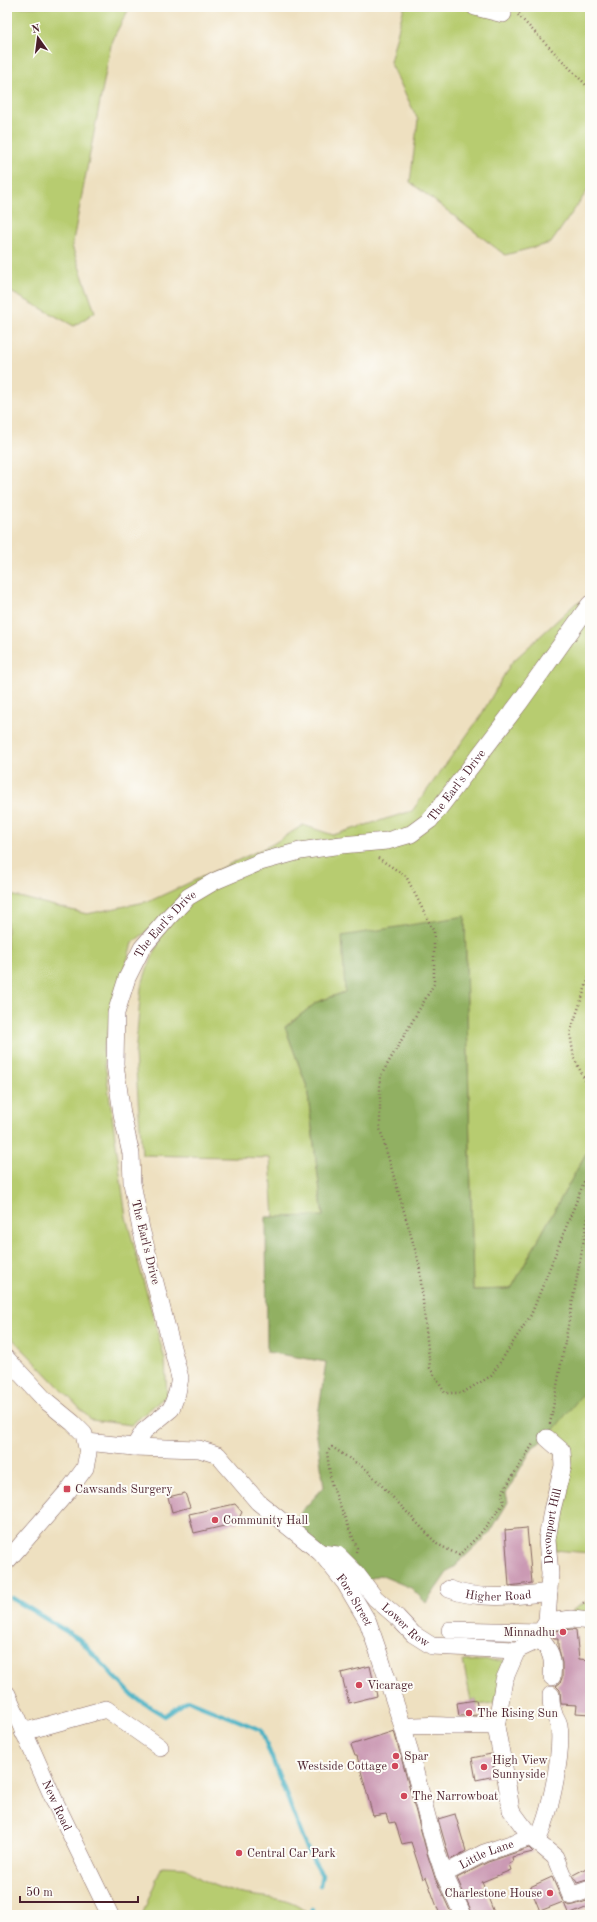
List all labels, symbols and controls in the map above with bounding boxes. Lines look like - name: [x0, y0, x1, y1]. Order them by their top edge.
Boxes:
- north arrow: [18, 18, 58, 58]
- text: N: [31, 23, 42, 36]
- street label: The Earl's Drive: [426, 747, 489, 824]
- street label: The Earl's Drive: [133, 888, 199, 960]
- street label: The Earl's Drive: [129, 1199, 161, 1286]
- marker: Cawsands Surgery: [62, 1484, 72, 1494]
- place label: Cawsands Surgery: [75, 1484, 173, 1496]
- street label: Devonport Hill: [542, 1487, 564, 1565]
- marker: Community Hall: [210, 1515, 220, 1525]
- place label: Community Hall: [223, 1515, 308, 1527]
- street label: Fore Street: [333, 1572, 374, 1628]
- street label: Higher Road: [464, 1589, 532, 1604]
- street label: Lower Row: [379, 1601, 432, 1650]
- place label: Minnadhu: [504, 1627, 556, 1639]
- marker: Minnadhu: [558, 1627, 568, 1637]
- marker: Vicarage: [354, 1680, 364, 1690]
- place label: Vicarage: [367, 1680, 413, 1692]
- marker: The Rising Sun: [464, 1708, 474, 1718]
- place label: The Rising Sun: [477, 1708, 558, 1720]
- marker: Spar: [391, 1751, 401, 1761]
- place label: Spar: [404, 1751, 429, 1763]
- place label: High View Sunnyside: [492, 1755, 549, 1781]
- place label: Westside Cottage: [296, 1761, 387, 1773]
- marker: Westside Cottage: [390, 1761, 400, 1771]
- marker: High View Sunnyside: [479, 1762, 489, 1772]
- street label: New Road: [39, 1779, 73, 1833]
- marker: The Narrowboat: [399, 1791, 409, 1801]
- place label: The Narrowboat: [412, 1791, 498, 1803]
- street label: Little Lane: [458, 1838, 516, 1872]
- marker: Central Car Park: [234, 1848, 244, 1858]
- place label: Central Car Park: [247, 1848, 336, 1860]
- scale bar: [20, 1878, 138, 1904]
- text: 50 m: [26, 1886, 53, 1899]
- place label: Charlestone House: [445, 1888, 542, 1900]
- marker: Charlestone House: [545, 1888, 555, 1898]

